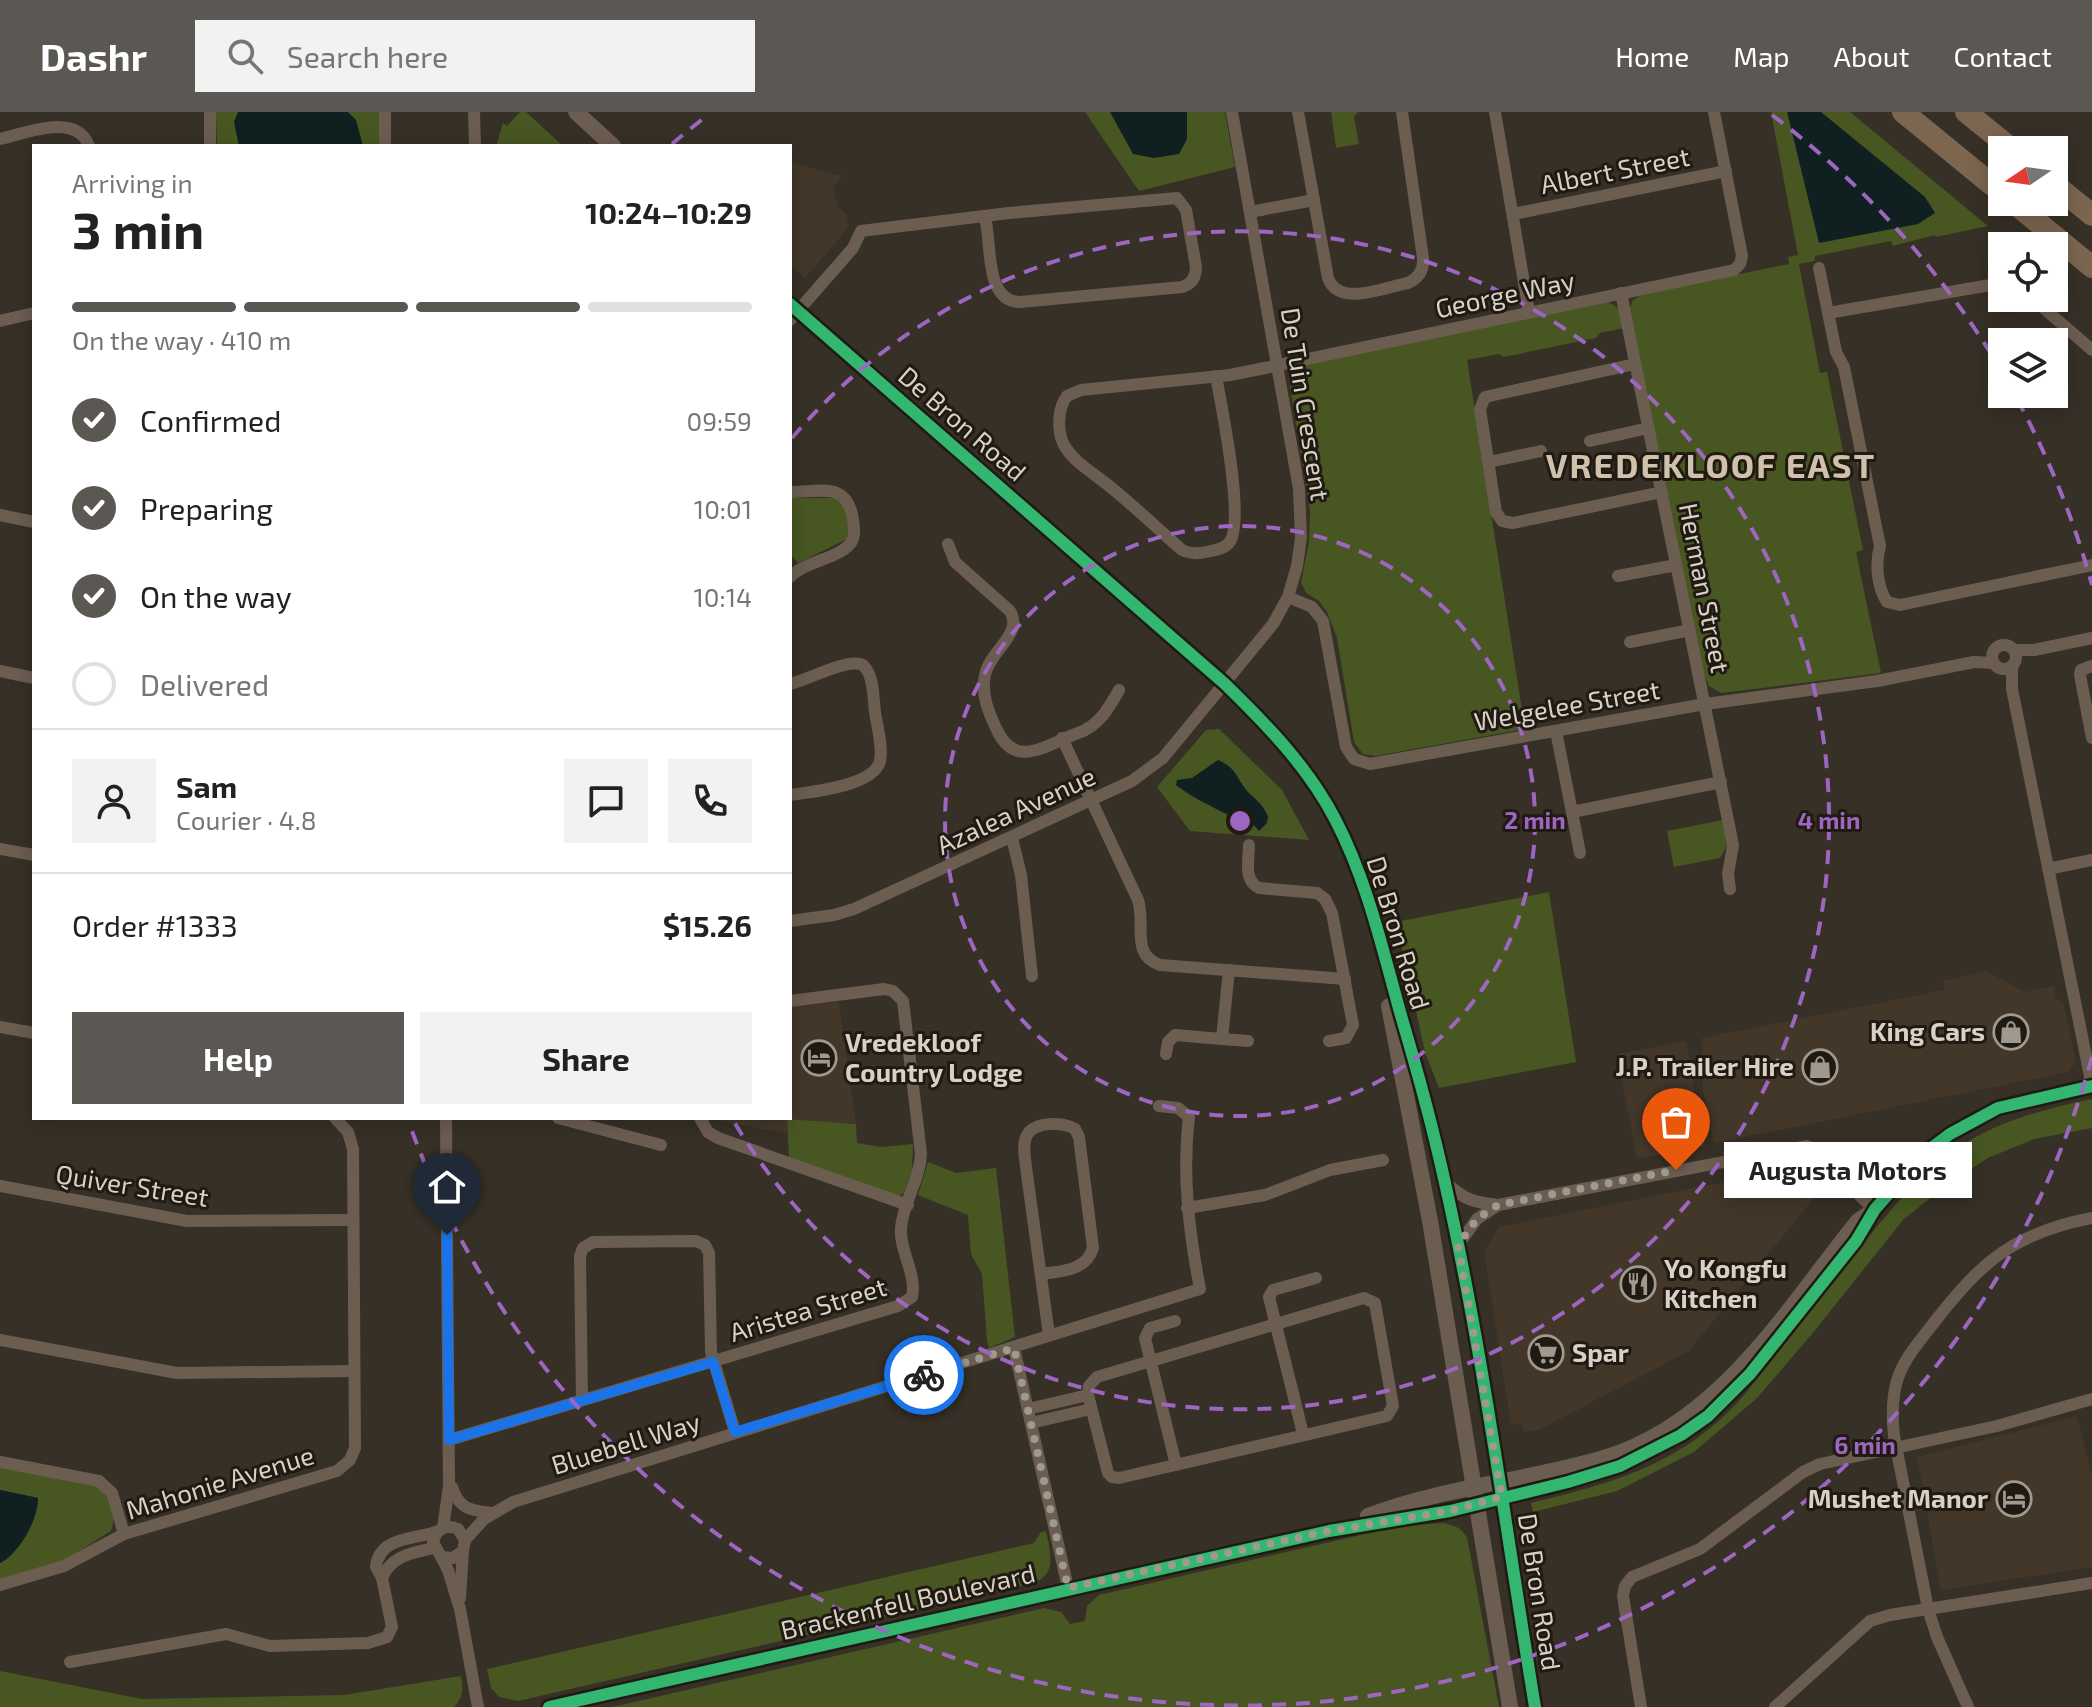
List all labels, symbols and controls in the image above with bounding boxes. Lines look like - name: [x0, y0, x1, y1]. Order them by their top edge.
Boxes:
- search box: [195, 20, 755, 92]
- text: Dashr: [40, 33, 147, 79]
- icon: search: [223, 34, 267, 78]
- text: Search here: [287, 38, 448, 74]
- text: Home: [1615, 39, 1689, 73]
- text: Map: [1733, 39, 1790, 73]
- text: About: [1834, 39, 1909, 73]
- text: Contact: [1953, 39, 2052, 73]
- north arrow: [1988, 136, 2068, 216]
- map controls: [1988, 136, 2068, 408]
- street label: Albert Street: [1538, 140, 1692, 199]
- text: Arriving in: [72, 167, 193, 198]
- text: 10:24–10:29: [585, 194, 752, 230]
- text: 3 min: [72, 197, 204, 259]
- button: locate: [1988, 232, 2068, 312]
- street label: George Way: [1432, 264, 1577, 323]
- street label: De Tuin Crescent: [1276, 305, 1337, 503]
- text: On the way · 410 m: [72, 324, 291, 355]
- button: layers: [1988, 328, 2068, 408]
- street label: De Bron Road: [893, 359, 1033, 487]
- icon: check: [72, 398, 116, 442]
- text: Confirmed: [140, 402, 281, 438]
- text: 09:59: [687, 405, 752, 436]
- district label: VREDEKLOOF EAST: [1546, 444, 1876, 485]
- icon: check: [72, 486, 116, 530]
- text: Preparing: [140, 490, 273, 526]
- text: 10:01: [694, 493, 752, 524]
- street label: Herman Street: [1674, 500, 1737, 675]
- icon: check: [72, 574, 116, 618]
- text: On the way: [140, 578, 292, 614]
- text: 10:14: [693, 581, 752, 612]
- text: Delivered: [140, 666, 269, 702]
- street label: Welgelee Street: [1472, 673, 1662, 736]
- button: person: [72, 759, 156, 843]
- button: chat: [564, 759, 648, 843]
- button: phone: [668, 759, 752, 843]
- street label: Azalea Avenue: [931, 759, 1100, 860]
- text: Sam: [176, 768, 237, 804]
- text: Courier · 4.8: [176, 804, 317, 835]
- text: 2 min: [1504, 805, 1566, 834]
- text: 4 min: [1798, 805, 1860, 834]
- centre of rings: [1226, 807, 1254, 835]
- street label: De Bron Road: [1361, 852, 1437, 1013]
- text: Order #1333: [72, 907, 238, 943]
- text: $15.26: [663, 907, 752, 943]
- button: Help: [72, 1012, 404, 1104]
- button: Share: [420, 1012, 752, 1104]
- shop icon: King Cars: [1992, 1013, 2030, 1051]
- place label: King Cars: [1870, 1015, 1985, 1046]
- place label: Vredekloof Country Lodge: [845, 1026, 1023, 1088]
- hotel icon: Vredekloof Country Lodge: [800, 1039, 838, 1077]
- shop icon: J.P. Trailer Hire: [1801, 1048, 1839, 1086]
- place label: J.P. Trailer Hire: [1616, 1050, 1794, 1081]
- pin: [1642, 1088, 1710, 1170]
- icon: bag: [1654, 1100, 1698, 1144]
- callout: Augusta Motors: [1724, 1142, 1972, 1198]
- pin: [413, 1153, 481, 1235]
- text: Augusta Motors: [1749, 1154, 1947, 1185]
- street label: Quiver Street: [54, 1157, 211, 1212]
- icon: home: [425, 1165, 469, 1209]
- place label: Yo Kongfu Kitchen: [1664, 1252, 1787, 1313]
- restaurant icon: Yo Kongfu Kitchen: [1619, 1265, 1657, 1303]
- street label: Aristea Street: [725, 1270, 890, 1347]
- supermarket icon: Spar: [1527, 1334, 1565, 1372]
- courier: [884, 1335, 964, 1415]
- place label: Spar: [1572, 1336, 1629, 1367]
- icon: bike: [902, 1353, 946, 1397]
- street label: Bluebell Way: [547, 1405, 704, 1480]
- text: 6 min: [1834, 1430, 1896, 1459]
- street label: Mahonie Avenue: [122, 1438, 317, 1525]
- hotel icon: Mushet Manor: [1995, 1480, 2033, 1518]
- place label: Mushet Manor: [1808, 1482, 1988, 1513]
- street label: De Bron Road: [1513, 1511, 1568, 1673]
- street label: Brackenfell Boulevard: [778, 1556, 1038, 1645]

